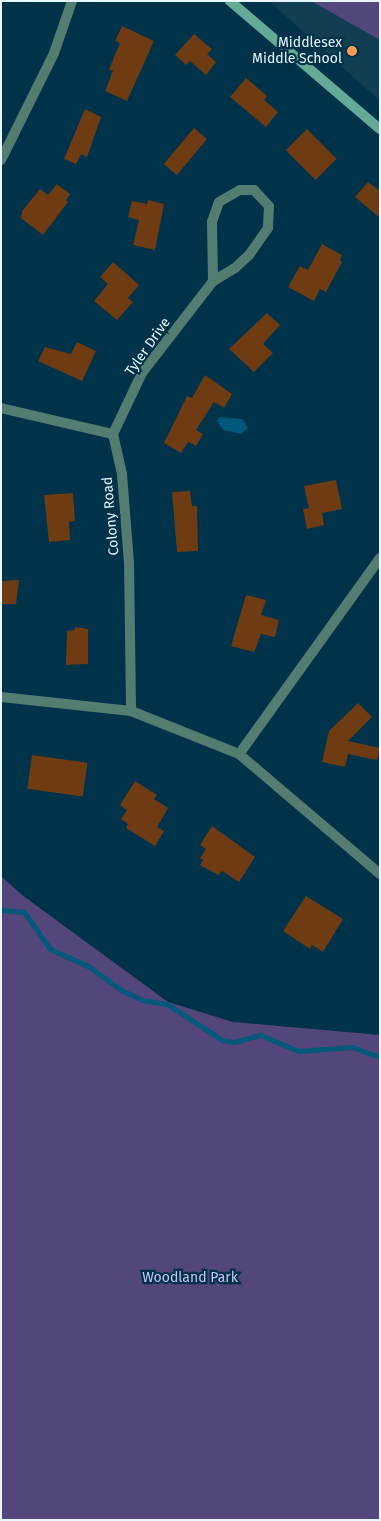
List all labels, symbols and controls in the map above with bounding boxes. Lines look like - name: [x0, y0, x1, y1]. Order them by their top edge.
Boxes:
- place label: Middlesex Middle School: [252, 35, 342, 68]
- marker: Middlesex Middle School: [346, 45, 358, 57]
- street label: Tyler Drive: [122, 315, 174, 379]
- street label: Colony Road: [99, 476, 123, 556]
- park label: Woodland Park: [142, 1270, 238, 1286]

